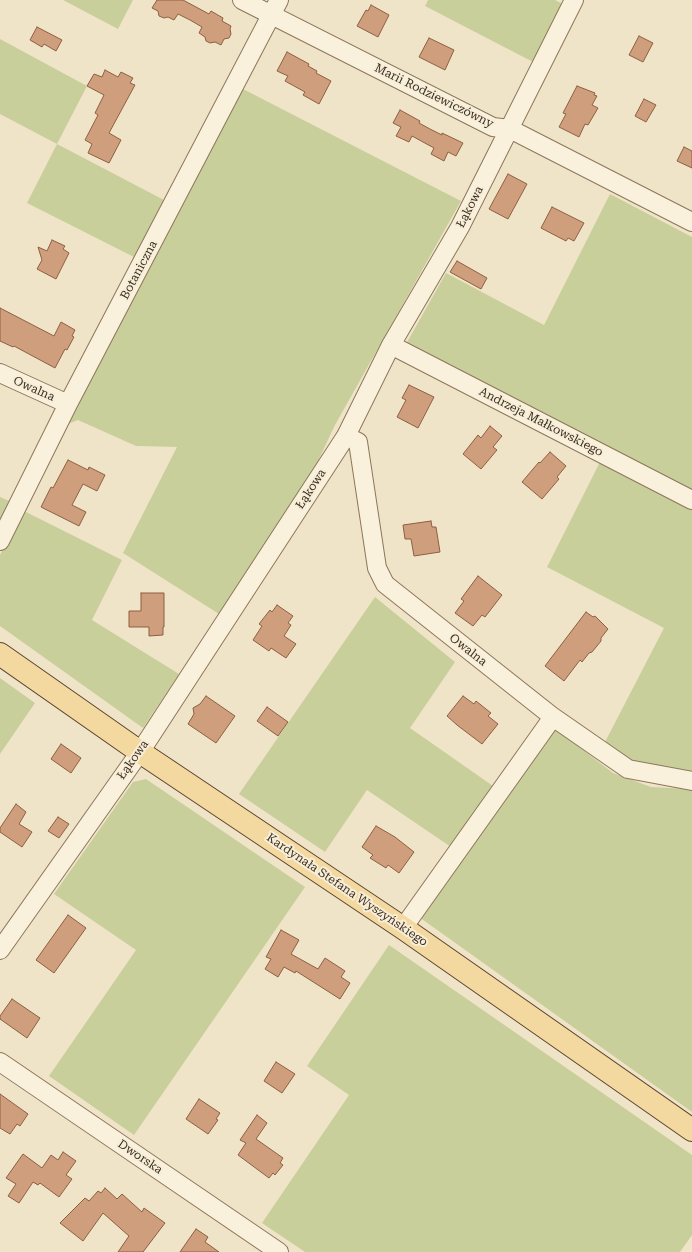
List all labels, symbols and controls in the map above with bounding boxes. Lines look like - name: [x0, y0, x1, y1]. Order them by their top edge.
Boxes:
- street label: Marii Rodziewiczówny: [372, 61, 496, 131]
- street label: Łąkowa: [453, 184, 487, 230]
- street label: Botaniczna: [117, 238, 161, 302]
- street label: Owalna: [11, 374, 57, 404]
- street label: Andrzeja Małkowskiego: [476, 384, 606, 460]
- street label: Łąkowa: [293, 466, 329, 512]
- street label: Owalna: [446, 631, 490, 669]
- street label: Łąkowa: [114, 738, 152, 782]
- street label: Kardynała Stefana Wyszyńskiego: [264, 831, 430, 949]
- street label: Dworska: [115, 1137, 165, 1177]

